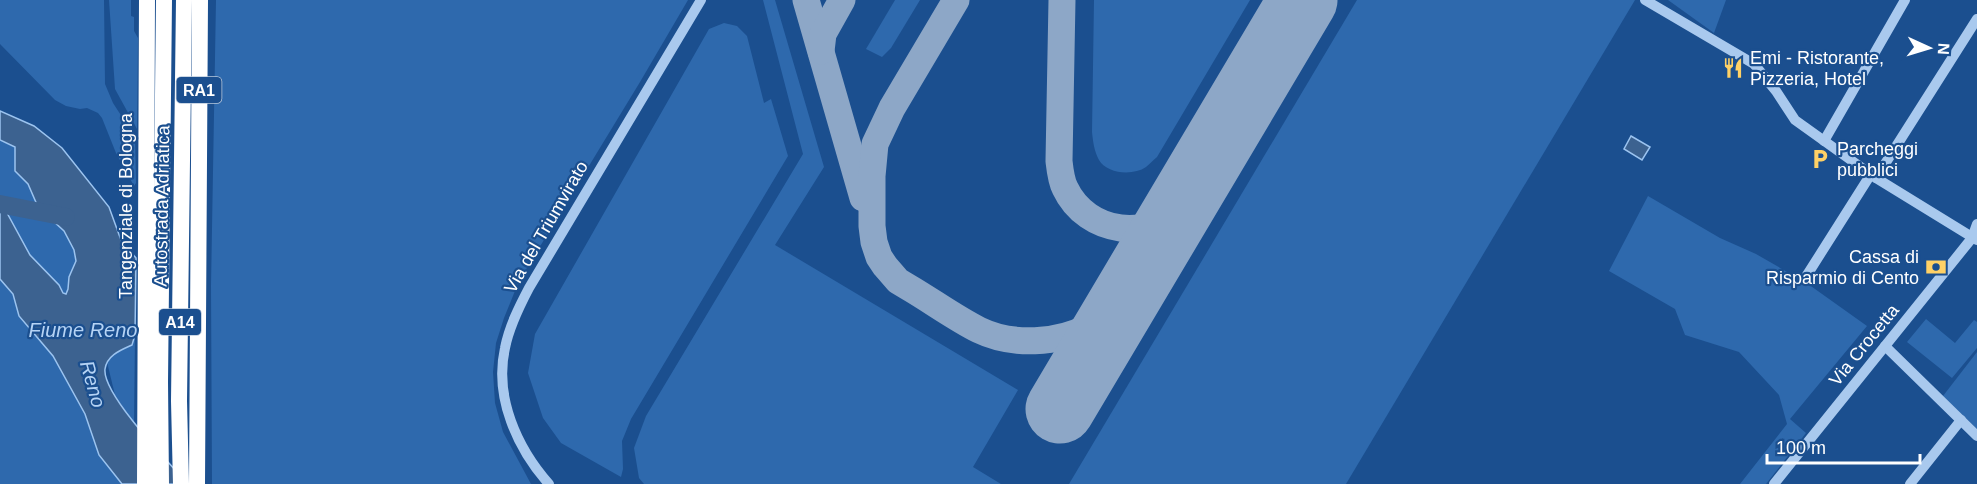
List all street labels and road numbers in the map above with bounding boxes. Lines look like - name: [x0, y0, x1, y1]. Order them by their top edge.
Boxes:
- road number: RA1: [176, 77, 222, 103]
- street label: Tangenziale di Bologna: [116, 112, 136, 299]
- street label: Autostrada Adriatica: [151, 124, 173, 287]
- street label: Via del Triumvirato: [500, 158, 592, 296]
- street label: Via Crocetta: [1825, 300, 1903, 390]
- road number: A14: [159, 309, 201, 335]

